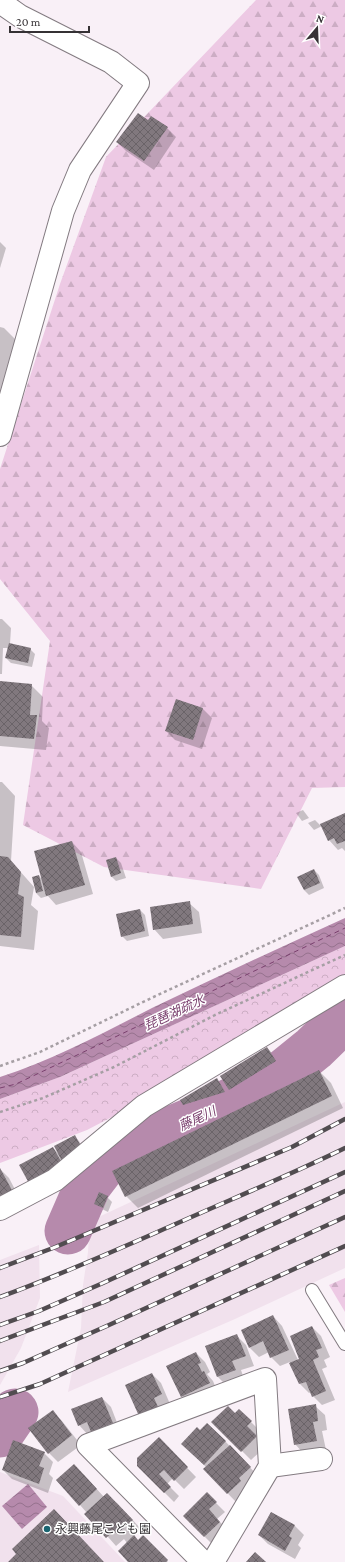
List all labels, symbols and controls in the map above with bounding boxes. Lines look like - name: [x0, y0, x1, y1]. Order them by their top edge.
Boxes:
- scale bar: [10, 8, 89, 34]
- north arrow: [297, 8, 337, 48]
- text: N: [315, 12, 326, 26]
- text: 20 m: [16, 15, 41, 29]
- water label: 琵琶湖疏水: [142, 991, 209, 1033]
- water label: 藤尾川: [176, 1103, 220, 1133]
- place label: 永興藤尾こども園: [55, 1522, 151, 1536]
- marker: 永興藤尾こども園: [42, 1524, 52, 1534]

